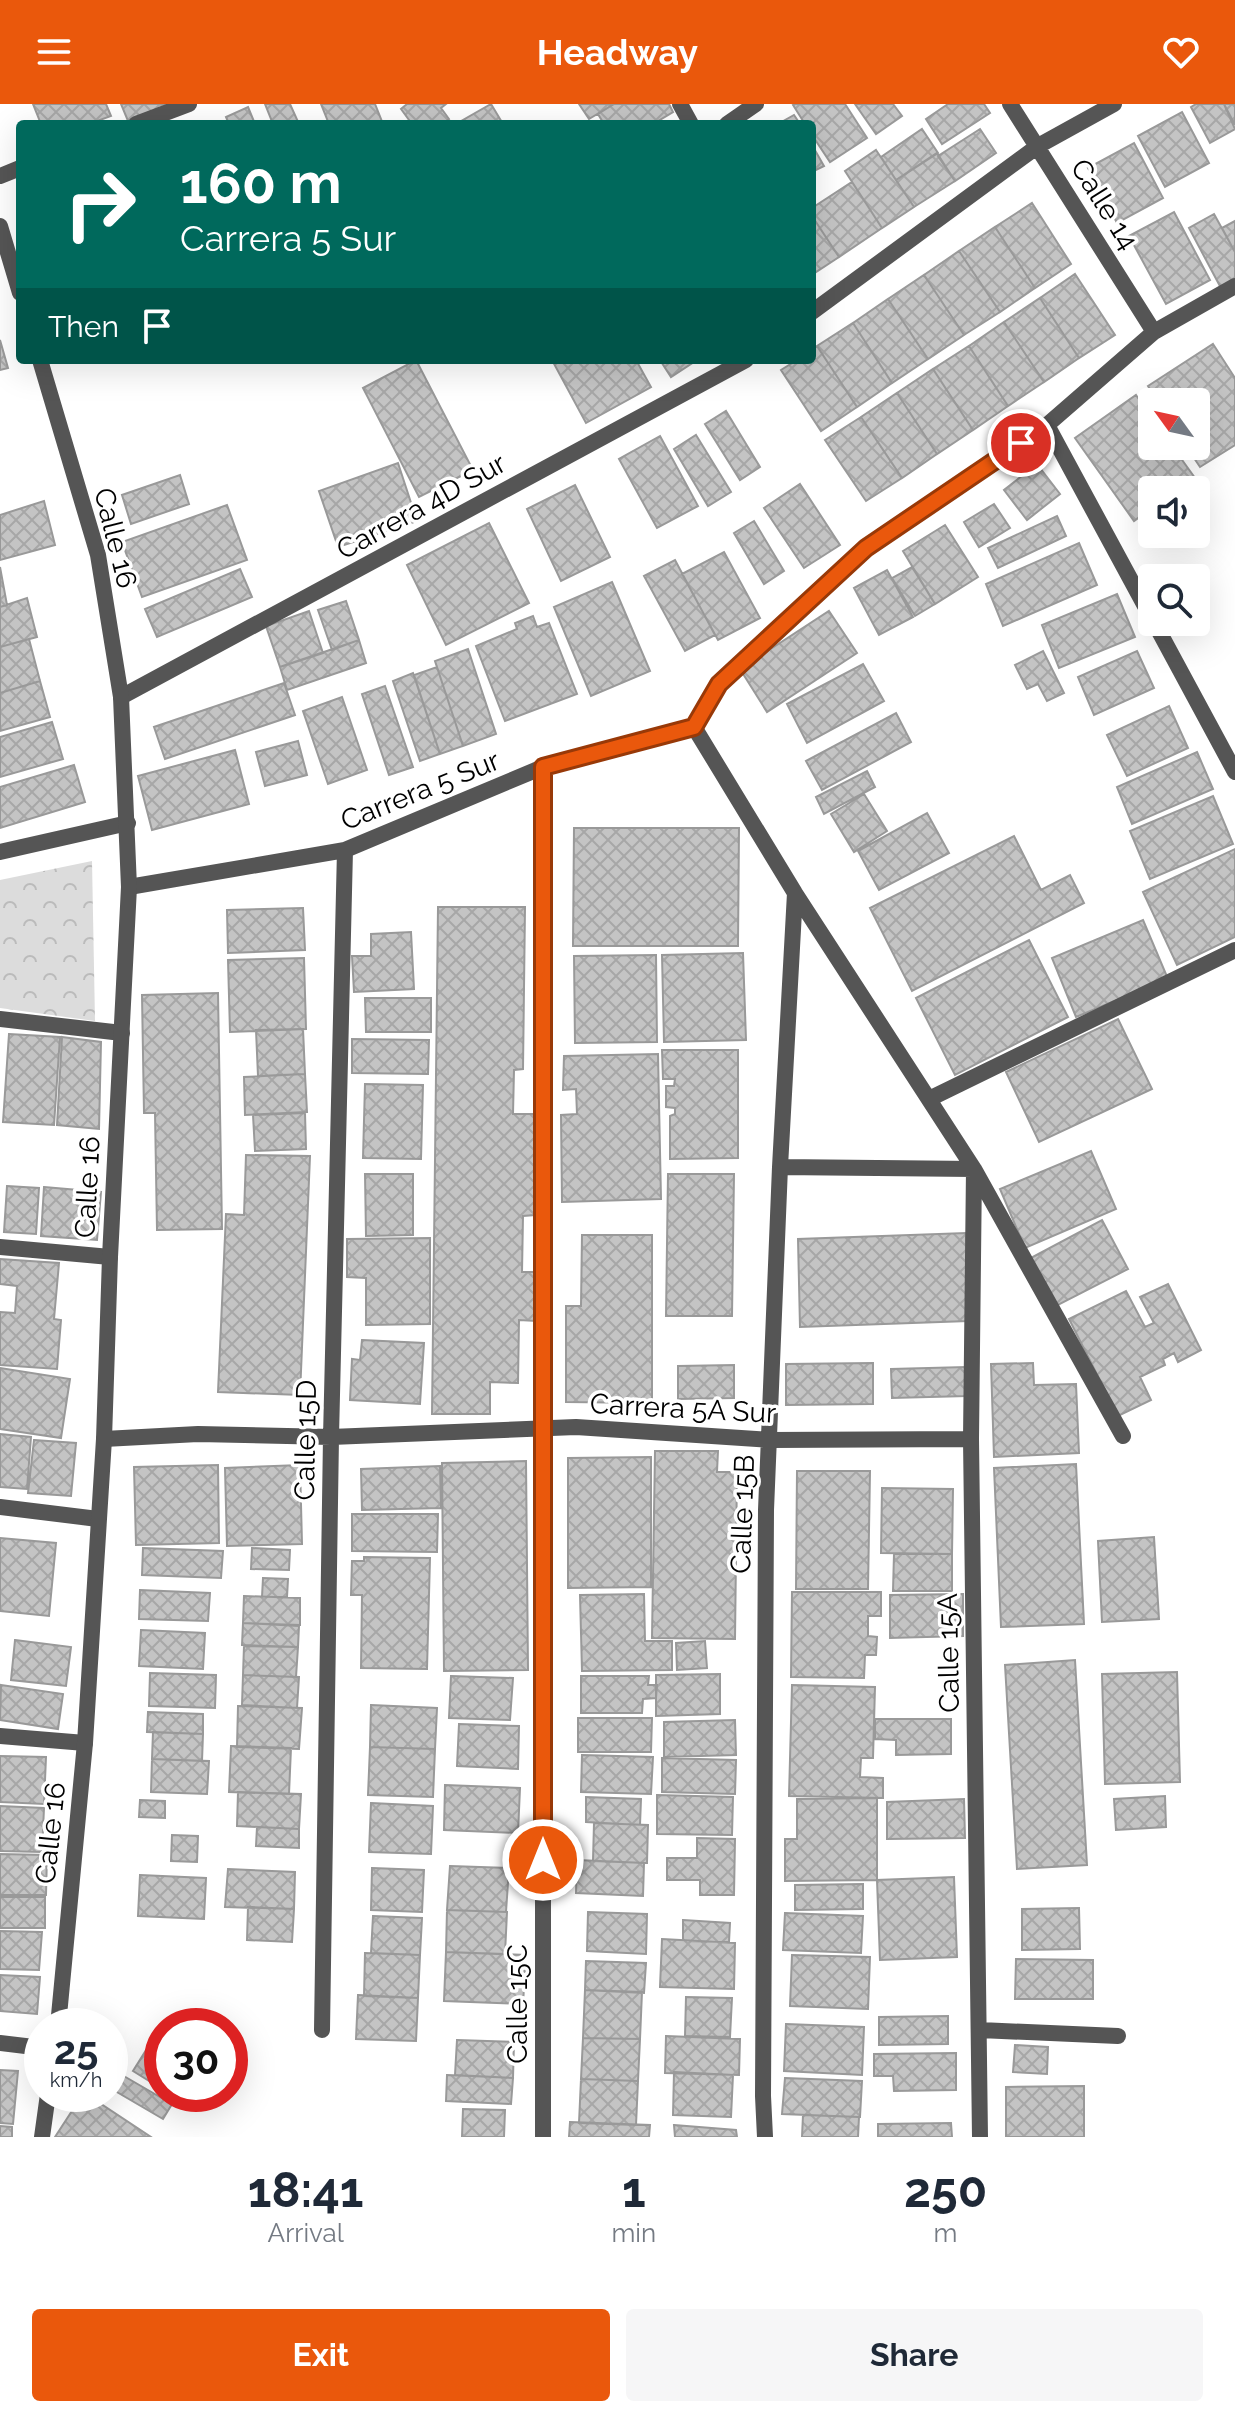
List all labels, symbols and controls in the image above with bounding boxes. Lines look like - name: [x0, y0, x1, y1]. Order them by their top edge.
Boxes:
- icon: menu: [32, 30, 76, 74]
- icon: heart: [1159, 30, 1203, 74]
- text: Headway: [537, 31, 698, 73]
- text: 160 m: [180, 150, 342, 216]
- icon: right: [48, 152, 152, 256]
- street label: Calle 14: [1064, 153, 1145, 256]
- text: Carrera 5 Sur: [180, 217, 396, 259]
- icon: arrive: [135, 304, 179, 348]
- text: Then: [48, 309, 119, 344]
- north arrow: [1138, 388, 1210, 460]
- map controls: [1138, 388, 1210, 636]
- pin: [987, 409, 1055, 477]
- icon: arrive: [999, 421, 1043, 465]
- street label: Carrera 4D Sur: [331, 446, 512, 566]
- button: sound: [1138, 476, 1210, 548]
- street label: Calle 16: [87, 485, 144, 592]
- button: search: [1138, 564, 1210, 636]
- street label: Carrera 5 Sur: [336, 744, 504, 837]
- street label: Calle 16: [68, 1135, 107, 1239]
- street label: Calle 15D: [288, 1379, 323, 1501]
- street label: Carrera 5A Sur: [589, 1387, 777, 1430]
- street label: Calle 15B: [724, 1454, 761, 1574]
- street label: Calle 15A: [931, 1593, 966, 1713]
- street label: Calle 16: [29, 1781, 72, 1886]
- position arrow: [501, 1818, 585, 1902]
- street label: Calle 15C: [501, 1944, 534, 2064]
- speed limit sign: 30: [144, 2008, 248, 2112]
- text: 25: [54, 2026, 98, 2073]
- text: km/h: [50, 2068, 102, 2092]
- text: 18:41: [248, 2162, 364, 2218]
- text: 1: [622, 2162, 646, 2218]
- text: 250: [904, 2162, 987, 2218]
- text: Arrival: [268, 2218, 344, 2248]
- text: min: [611, 2218, 656, 2248]
- text: m: [934, 2218, 958, 2248]
- button: Exit: [32, 2309, 610, 2401]
- button: Share: [626, 2309, 1203, 2401]

